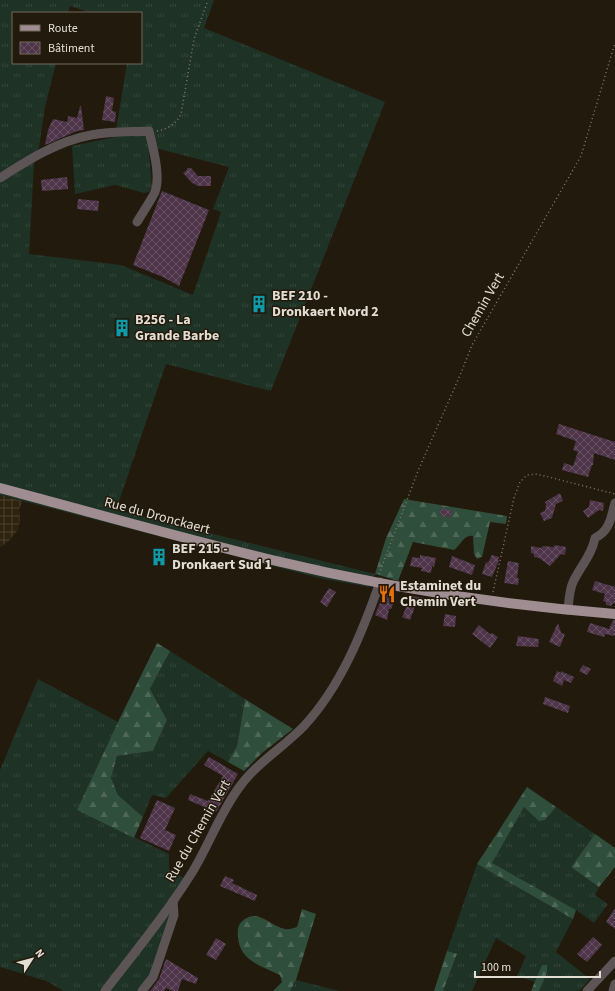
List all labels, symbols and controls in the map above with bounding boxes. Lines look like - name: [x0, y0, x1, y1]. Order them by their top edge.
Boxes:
- legend: [12, 12, 142, 64]
- text: Route: [48, 20, 78, 37]
- text: Bâtiment: [48, 40, 94, 57]
- street label: Chemin Vert: [456, 269, 510, 341]
- place label: BEF 210 - Dronkaert Nord 2: [272, 286, 379, 322]
- building icon: BEF 210 - Dronkaert Nord 2: [249, 294, 269, 314]
- place label: B256 - La Grande Barbe: [135, 310, 219, 346]
- building icon: B256 - La Grande Barbe: [112, 318, 132, 338]
- street label: Rue du Dronckaert: [102, 492, 212, 540]
- place label: BEF 215 - Dronkaert Sud 1: [172, 539, 272, 575]
- building icon: BEF 215 - Dronkaert Sud 1: [149, 547, 169, 567]
- place label: Estaminet du Chemin Vert: [400, 576, 481, 612]
- restaurant icon: Estaminet du Chemin Vert: [377, 584, 397, 604]
- street label: Rue du Chemin Vert: [161, 776, 236, 886]
- north arrow: [12, 939, 52, 979]
- text: N: [31, 946, 48, 961]
- scale bar: [475, 953, 600, 979]
- text: 100 m: [481, 959, 511, 976]

